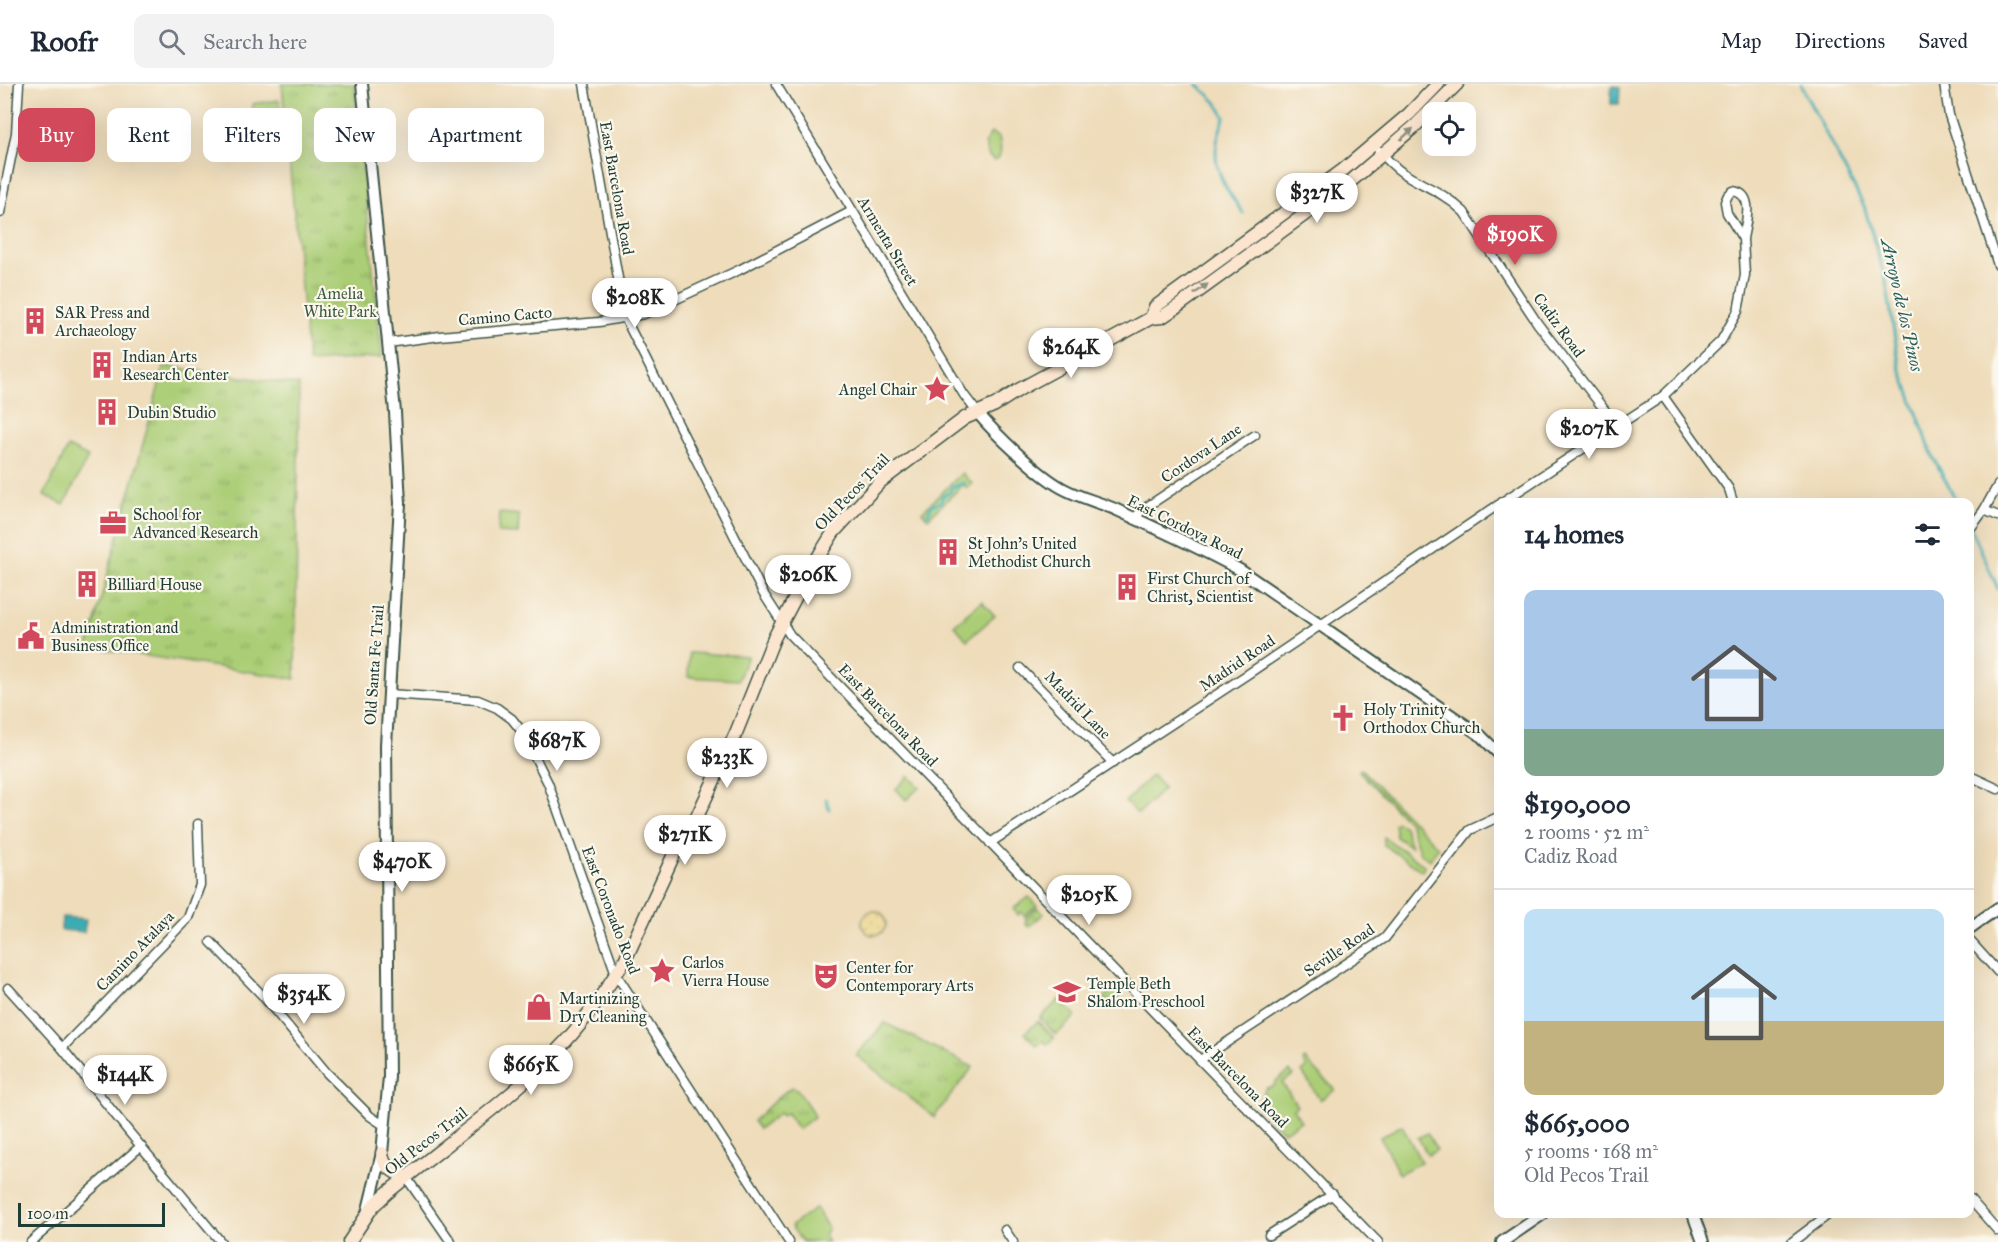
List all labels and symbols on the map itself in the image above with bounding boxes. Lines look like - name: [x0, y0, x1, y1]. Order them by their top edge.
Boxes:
- street label: East Barcelona Road: [596, 120, 638, 256]
- one-way arrow: [1399, 128, 1414, 141]
- pin: $327K: [1275, 173, 1359, 224]
- street label: Armenta Street: [853, 192, 922, 289]
- pin: $190K: [1473, 215, 1557, 266]
- water label: Arroyo de los Pinos: [1876, 234, 1928, 374]
- pin: $208K: [593, 278, 677, 329]
- one-way arrow: [1193, 283, 1209, 295]
- park label: Amelia White Park: [303, 284, 377, 321]
- street label: Cadiz Road: [1529, 289, 1589, 361]
- street label: Camino Cacto: [457, 302, 553, 330]
- place label: SAR Press and Archaeology: [54, 303, 150, 341]
- building icon: SAR Press and Archaeology: [20, 306, 50, 336]
- pin: $264K: [1029, 328, 1113, 379]
- place label: Indian Arts Research Center: [122, 347, 229, 384]
- building icon: Indian Arts Research Center: [87, 350, 117, 380]
- place icon: Angel Chair: [922, 374, 952, 404]
- place label: Angel Chair: [838, 380, 917, 400]
- building icon: Dubin Studio: [92, 397, 122, 427]
- place label: Dubin Studio: [127, 403, 216, 422]
- pin: $207K: [1547, 409, 1631, 460]
- street label: Cordova Lane: [1157, 419, 1245, 487]
- street label: Old Pecos Trail: [811, 449, 894, 534]
- street label: East Cordova Road: [1124, 491, 1246, 563]
- place label: School for Advanced Research: [132, 505, 258, 542]
- office icon: School for Advanced Research: [98, 508, 128, 538]
- place label: St John's United Methodist Church: [968, 534, 1091, 571]
- building icon: St John's United Methodist Church: [933, 537, 963, 567]
- pin: $206K: [766, 555, 850, 606]
- building icon: Billiard House: [72, 569, 102, 599]
- place label: First Church of Christ, Scientist: [1147, 569, 1254, 606]
- building icon: First Church of Christ, Scientist: [1112, 572, 1142, 602]
- place label: Billiard House: [107, 575, 202, 594]
- street label: Old Santa Fe Trail: [360, 604, 388, 726]
- place label: Administration and Business Office: [50, 618, 179, 655]
- public building icon: Administration and Business Office: [16, 621, 46, 651]
- street label: Madrid Road: [1196, 631, 1278, 695]
- street label: East Barcelona Road: [834, 660, 942, 770]
- street label: Madrid Lane: [1041, 667, 1115, 743]
- place label: Holy Trinity Orthodox Church: [1363, 700, 1480, 737]
- church icon: Holy Trinity Orthodox Church: [1328, 703, 1358, 733]
- pin: $687K: [515, 721, 599, 772]
- pin: $233K: [685, 738, 769, 789]
- pin: $271K: [643, 815, 727, 866]
- pin: $470K: [360, 842, 444, 893]
- street label: East Coronado Road: [578, 843, 644, 977]
- pin: $205K: [1047, 875, 1131, 926]
- street label: Camino Atalaya: [92, 907, 178, 995]
- street label: Seville Road: [1300, 920, 1378, 980]
- place label: Carlos Vierra House: [681, 953, 770, 990]
- place icon: Carlos Vierra House: [647, 956, 677, 986]
- place label: Center for Contemporary Arts: [846, 958, 974, 995]
- theatre icon: Center for Contemporary Arts: [811, 961, 841, 991]
- pin: $354K: [262, 974, 346, 1025]
- place label: Temple Beth Shalom Preschool: [1087, 974, 1205, 1011]
- school or university icon: Temple Beth Shalom Preschool: [1052, 977, 1082, 1007]
- place label: Martinizing Dry Cleaning: [559, 989, 647, 1027]
- shop icon: Martinizing Dry Cleaning: [524, 992, 554, 1022]
- street label: East Barcelona Road: [1183, 1022, 1293, 1132]
- pin: $665K: [489, 1045, 573, 1096]
- pin: $144K: [83, 1055, 167, 1106]
- street label: Old Pecos Trail: [381, 1102, 472, 1179]
- scale bar: [18, 1200, 165, 1228]

